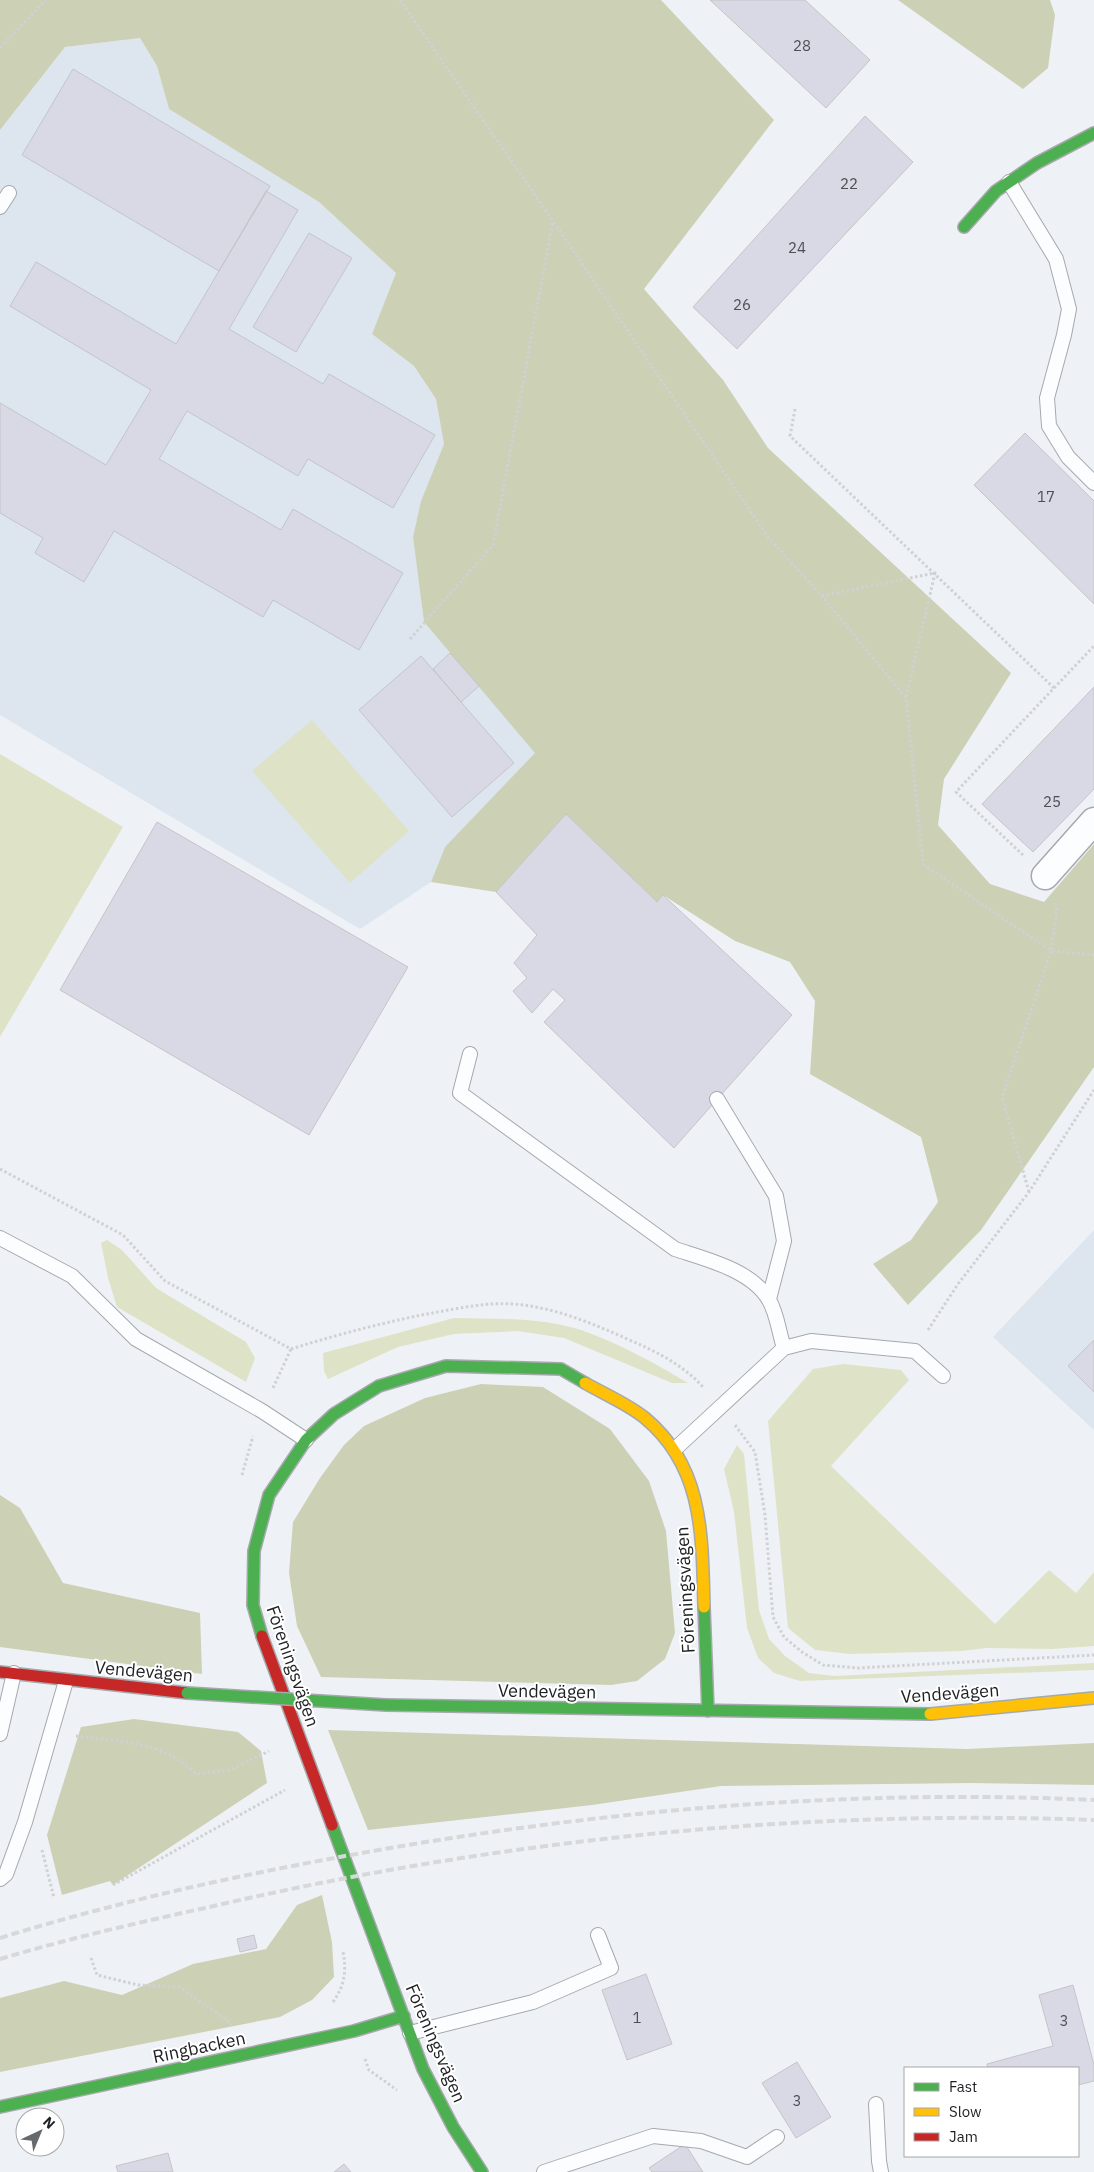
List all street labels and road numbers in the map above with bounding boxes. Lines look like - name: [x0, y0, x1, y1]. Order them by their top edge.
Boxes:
- street label: Föreningsvägen: [670, 1526, 700, 1654]
- street label: Föreningsvägen: [261, 1602, 325, 1730]
- street label: Vendevägen: [94, 1655, 194, 1687]
- street label: Vendevägen: [900, 1678, 1000, 1708]
- street label: Vendevägen: [498, 1679, 596, 1703]
- street label: Föreningsvägen: [401, 1980, 471, 2106]
- street label: Ringbacken: [151, 2026, 247, 2068]

